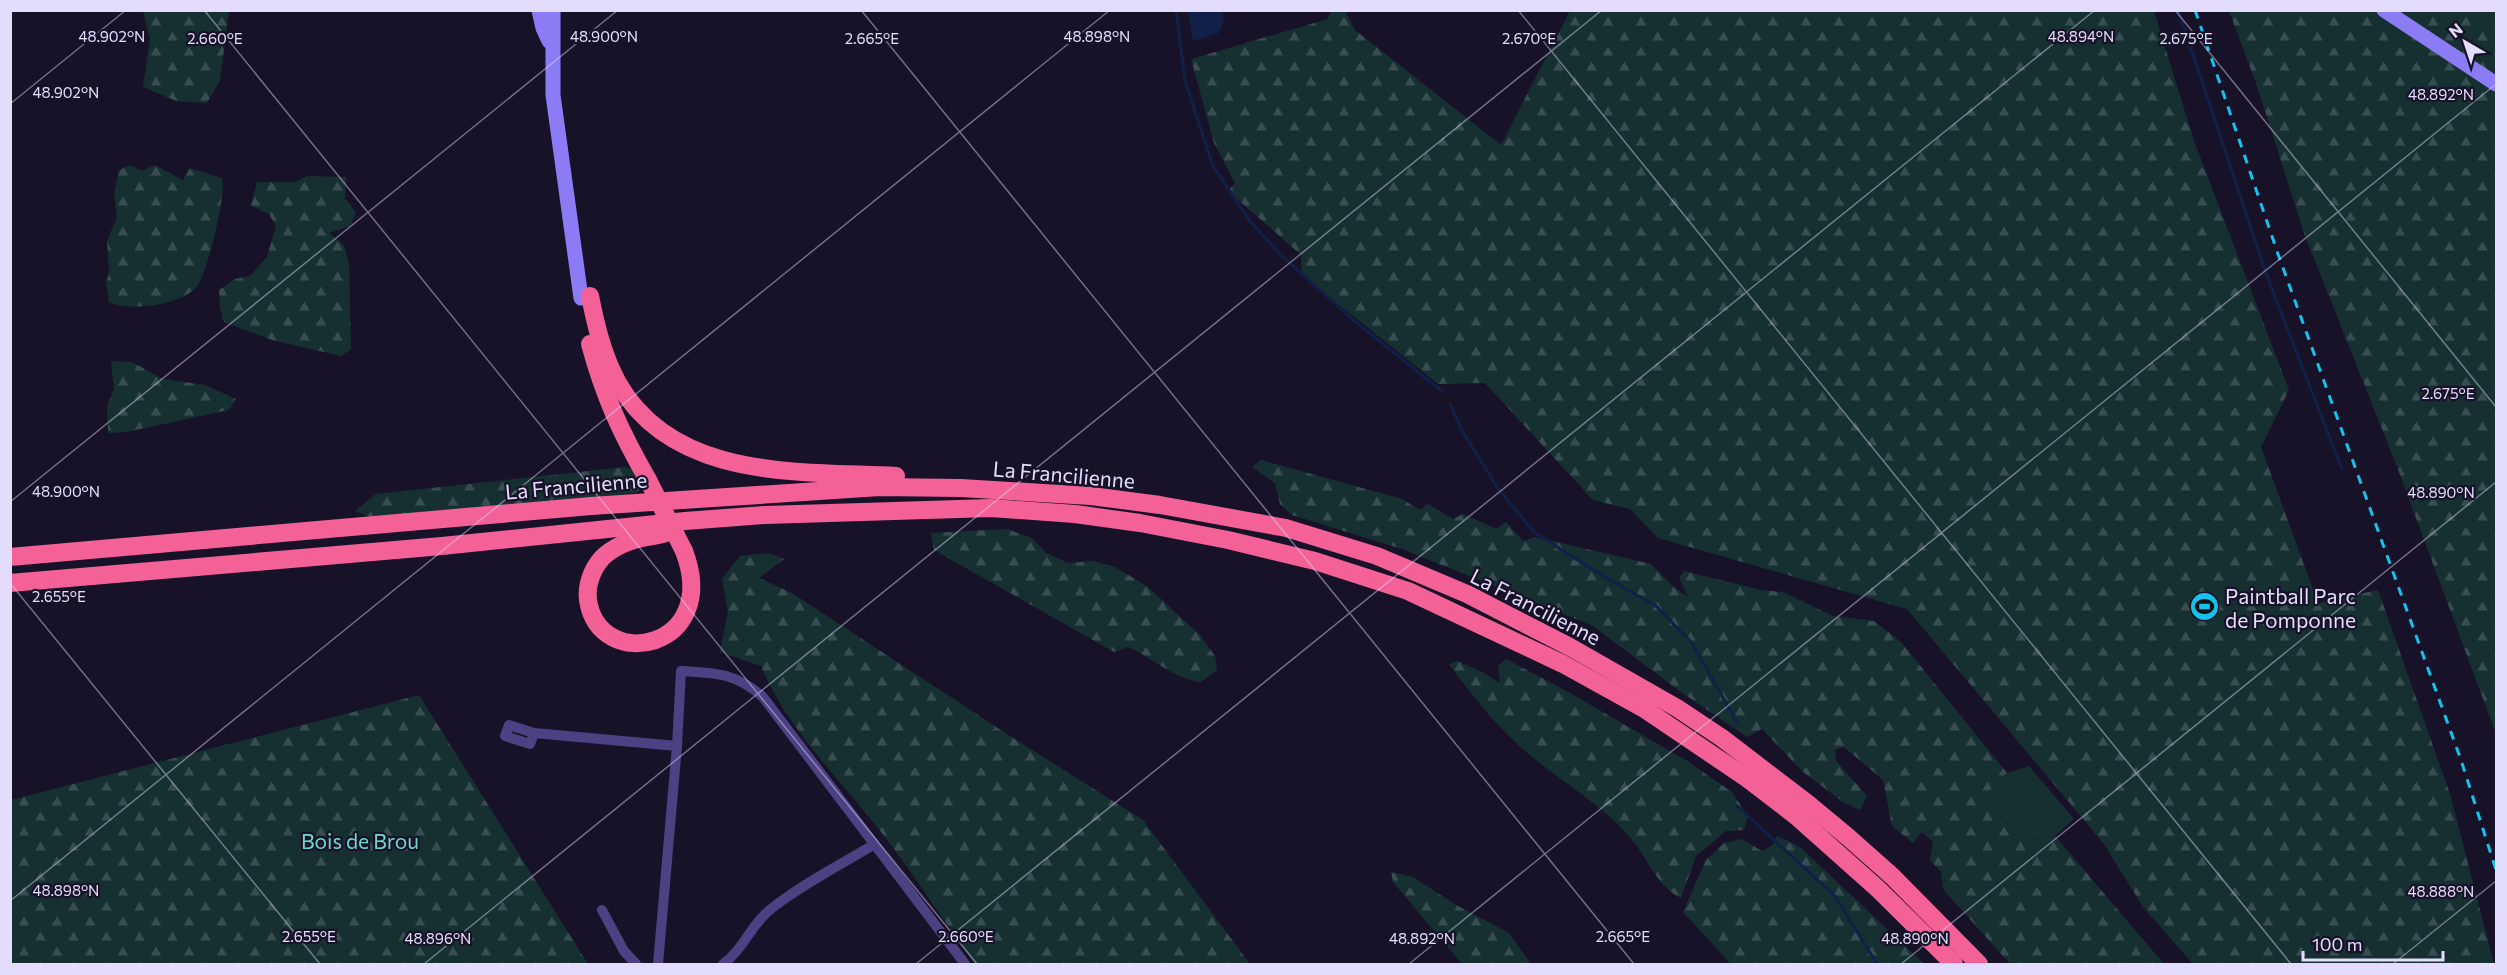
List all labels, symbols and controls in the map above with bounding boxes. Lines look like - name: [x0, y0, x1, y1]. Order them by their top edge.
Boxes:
- north arrow: [2435, 12, 2495, 72]
- text: N: [2445, 19, 2466, 41]
- text: 48.902°N: [79, 27, 145, 45]
- text: 48.900°N: [570, 27, 638, 45]
- text: 48.898°N: [1064, 27, 1130, 45]
- text: 48.894°N: [2048, 27, 2114, 45]
- text: 2.660°E: [187, 29, 243, 47]
- text: 2.665°E: [845, 29, 899, 47]
- text: 2.670°E: [1502, 29, 1556, 47]
- text: 2.675°E: [2159, 29, 2213, 47]
- text: 48.902°N: [33, 83, 99, 101]
- text: 48.892°N: [2408, 85, 2474, 103]
- text: 2.675°E: [2421, 384, 2475, 402]
- street label: La Francilienne: [992, 455, 1136, 493]
- street label: La Francilienne: [504, 466, 648, 504]
- text: 48.900°N: [32, 482, 100, 500]
- text: 48.890°N: [2407, 483, 2475, 501]
- street label: La Francilienne: [1467, 562, 1605, 650]
- place label: Paintball Parc de Pomponne: [2225, 583, 2356, 632]
- text: 2.655°E: [32, 587, 86, 605]
- sports icon: Paintball Parc de Pomponne: [2188, 591, 2220, 623]
- park label: Bois de Brou: [301, 828, 419, 853]
- text: 48.898°N: [33, 881, 99, 899]
- text: 48.888°N: [2408, 882, 2474, 900]
- scale bar: [2303, 924, 2442, 962]
- text: 2.655°E: [282, 927, 336, 945]
- text: 2.660°E: [938, 927, 994, 945]
- text: 2.665°E: [1596, 927, 1650, 945]
- text: 48.896°N: [405, 929, 471, 947]
- text: 48.892°N: [1389, 929, 1455, 947]
- text: 48.890°N: [1881, 929, 1949, 947]
- text: 100 m: [2312, 933, 2362, 955]

